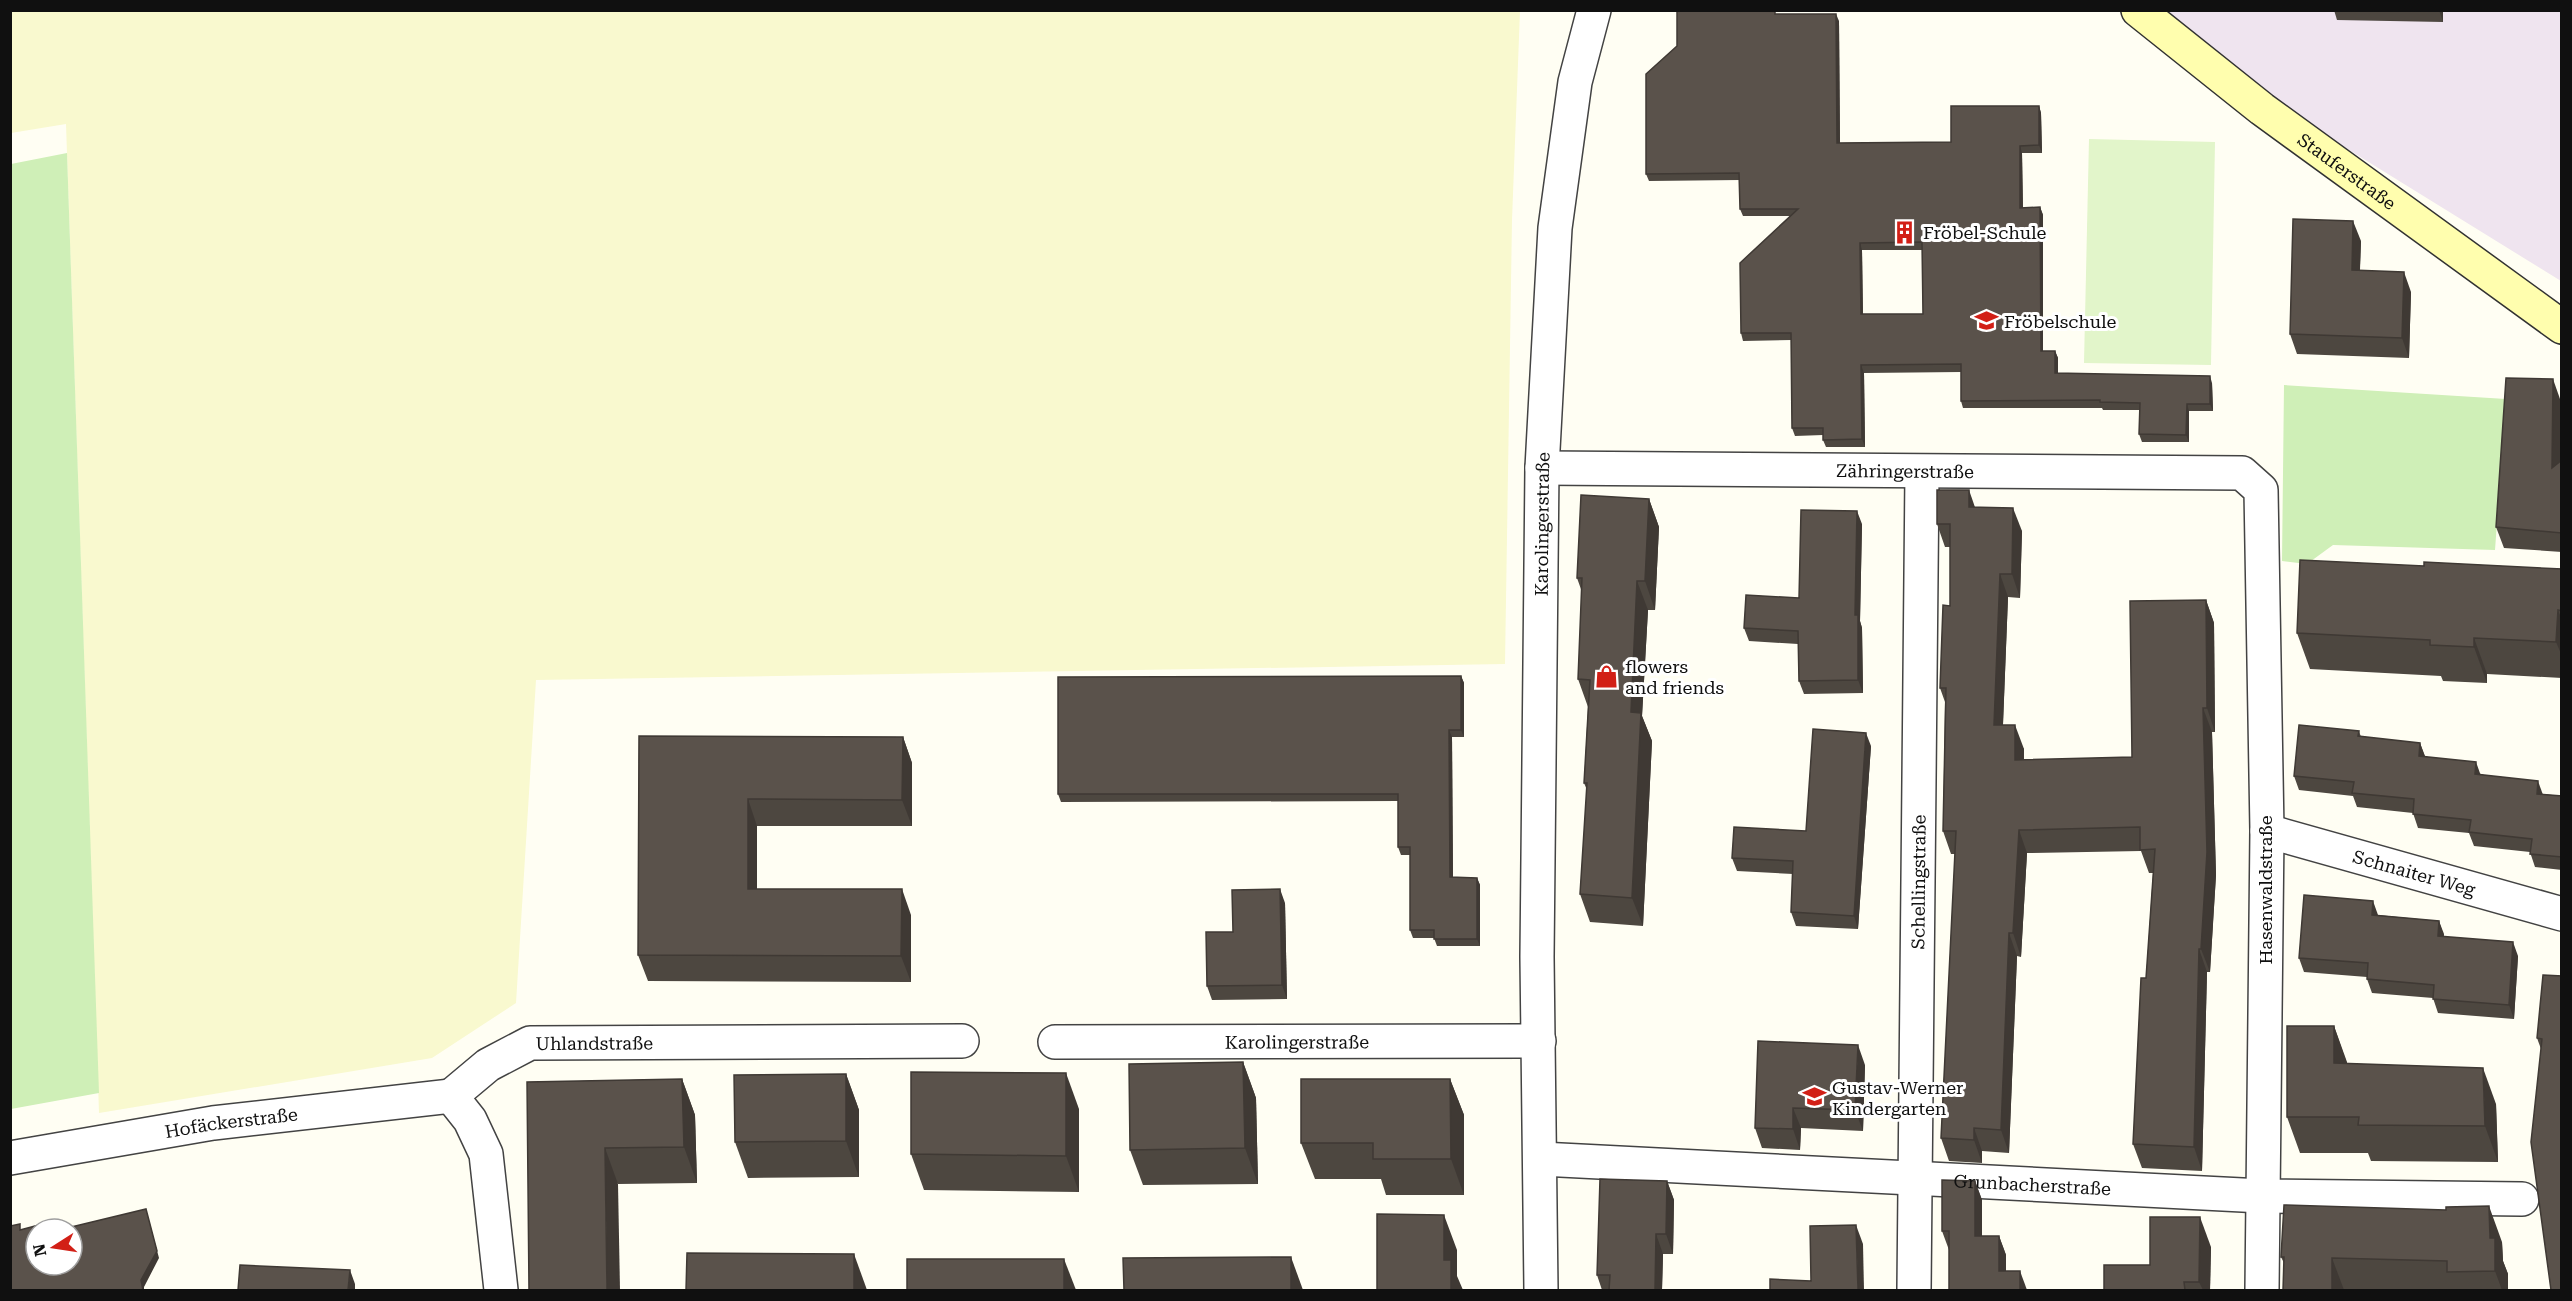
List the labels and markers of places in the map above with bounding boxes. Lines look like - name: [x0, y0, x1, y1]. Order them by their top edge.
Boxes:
- building icon: Fröbel-Schule: [1892, 219, 1918, 245]
- place label: Fröbel-Schule: [1923, 222, 2046, 243]
- school or university icon: Fröbelschule: [1973, 308, 1999, 334]
- place label: Fröbelschule: [2004, 311, 2117, 332]
- place label: flowers and friends: [1625, 656, 1724, 698]
- shop icon: flowers and friends: [1594, 663, 1620, 689]
- place label: Gustav-Werner Kindergarten: [1832, 1077, 1964, 1119]
- school or university icon: Gustav-Werner Kindergarten: [1801, 1084, 1827, 1110]

